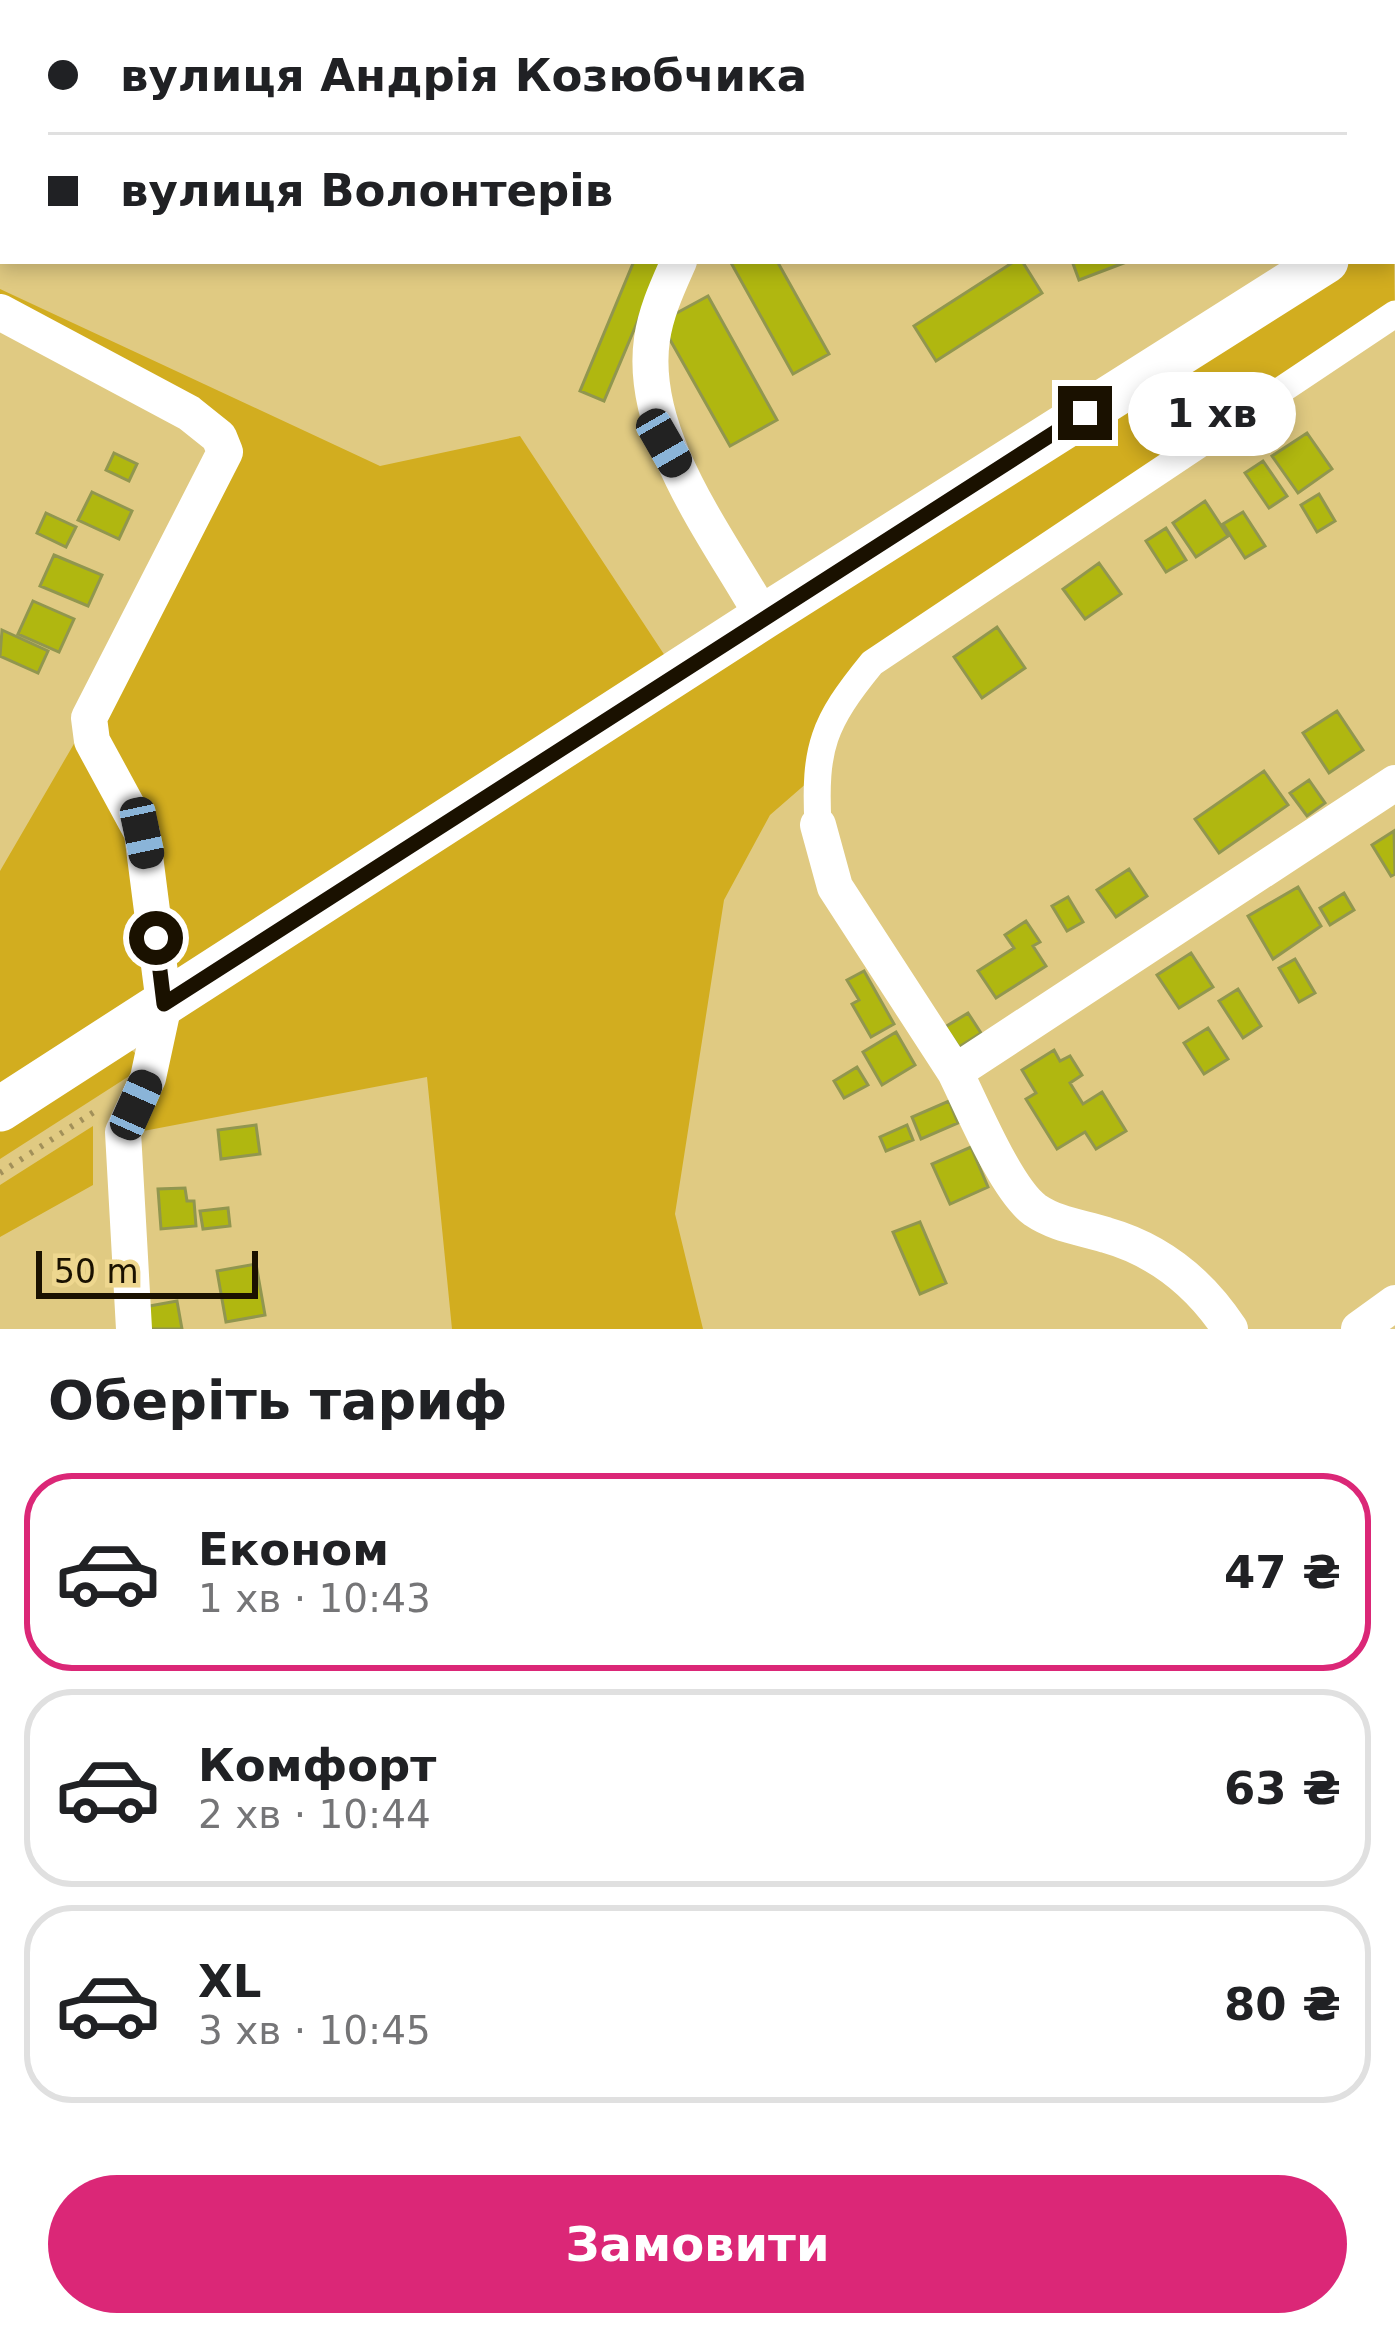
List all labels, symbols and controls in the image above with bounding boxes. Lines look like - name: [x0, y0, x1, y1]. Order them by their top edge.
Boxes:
- text: вулиця Андрія Козюбчика: [120, 49, 807, 102]
- text: вулиця Волонтерів: [120, 164, 613, 217]
- callout: 1 хв: [1127, 371, 1295, 455]
- route end: [1058, 386, 1112, 440]
- text: 1 хв: [1167, 391, 1257, 436]
- car: [630, 403, 698, 483]
- car: [117, 794, 167, 872]
- route start: [129, 911, 183, 965]
- car: [105, 1065, 167, 1145]
- scale bar: [36, 1245, 258, 1298]
- text: 50 m: [54, 1252, 139, 1291]
- text: Оберіть тариф: [48, 1369, 507, 1432]
- icon: car: [54, 1518, 162, 1626]
- text: Економ: [198, 1523, 389, 1576]
- text: 47 ₴: [1224, 1546, 1341, 1599]
- text: 1 хв · 10:43: [198, 1576, 431, 1621]
- icon: car: [54, 1734, 162, 1842]
- text: Комфорт: [198, 1739, 436, 1792]
- text: 63 ₴: [1224, 1762, 1341, 1815]
- text: 2 хв · 10:44: [198, 1792, 431, 1837]
- icon: car: [54, 1950, 162, 2058]
- text: XL: [198, 1955, 261, 2008]
- text: 80 ₴: [1224, 1978, 1341, 2031]
- text: 3 хв · 10:45: [198, 2008, 431, 2053]
- button: Замовити: [48, 2175, 1347, 2313]

